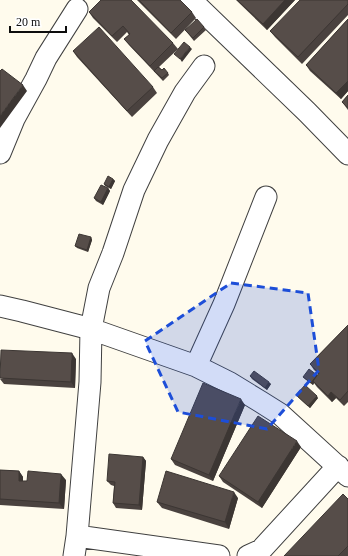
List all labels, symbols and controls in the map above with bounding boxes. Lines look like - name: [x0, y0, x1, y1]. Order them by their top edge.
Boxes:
- scale bar: [10, 8, 66, 34]
- text: 20 m: [16, 15, 41, 29]

